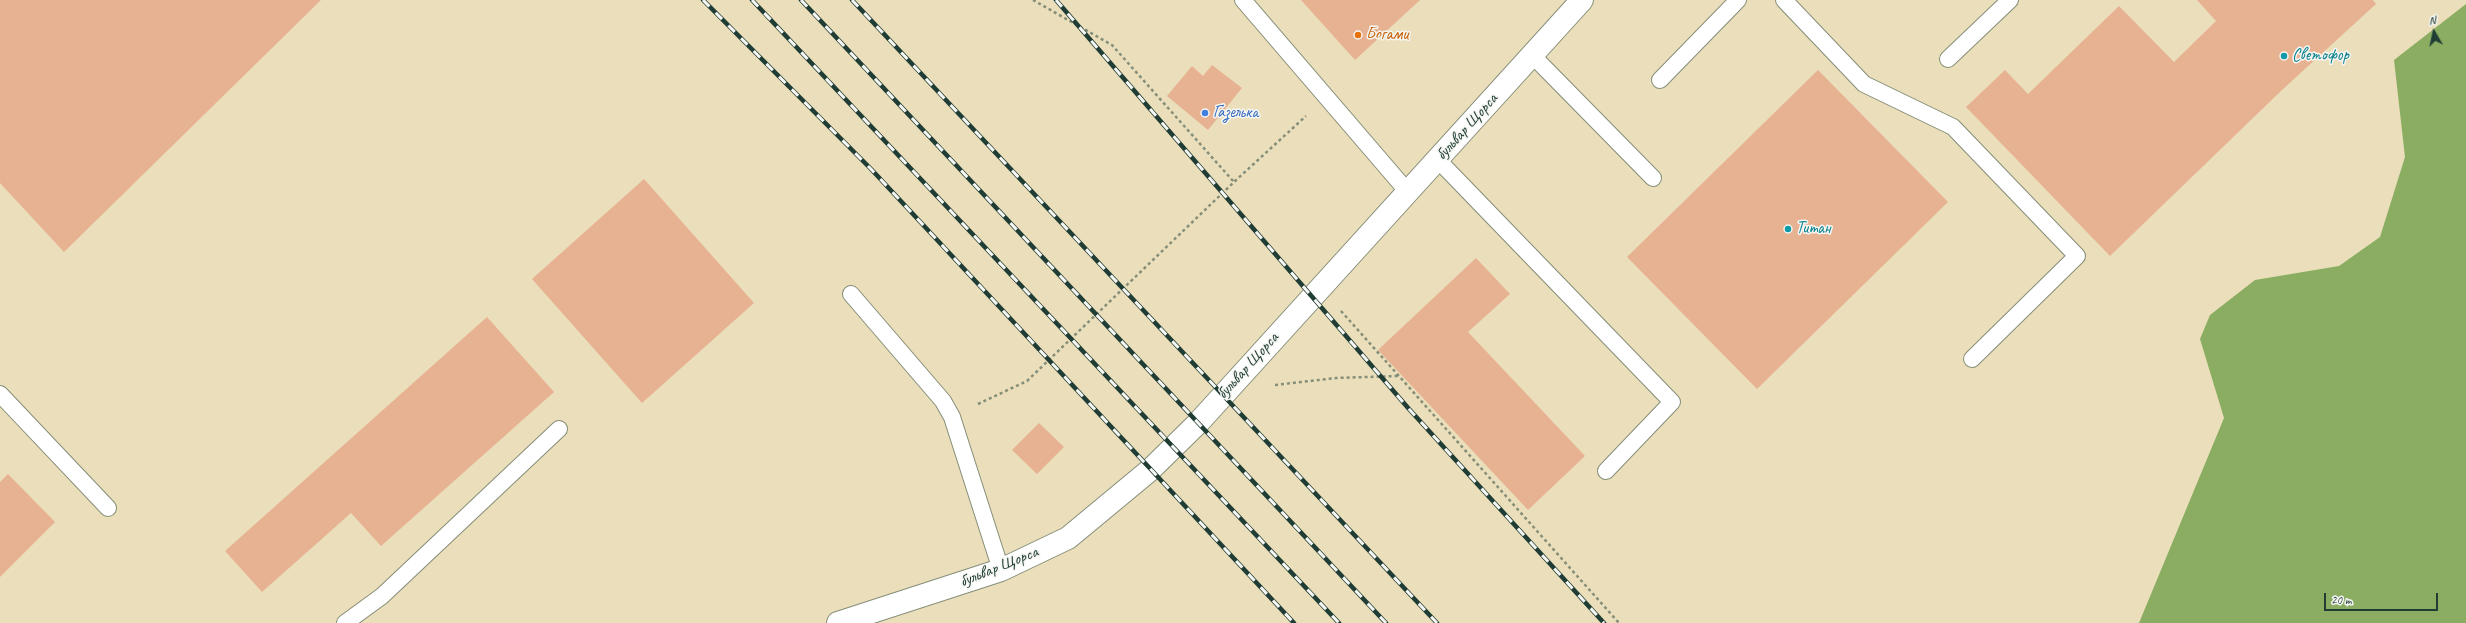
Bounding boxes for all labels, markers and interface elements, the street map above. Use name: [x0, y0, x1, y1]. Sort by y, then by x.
north arrow: [2414, 12, 2454, 52]
text: N: [2428, 13, 2437, 28]
place label: Богами: [1366, 25, 1408, 45]
marker: Богами: [1353, 30, 1363, 40]
place label: Светофор: [2292, 46, 2349, 66]
marker: Светофор: [2279, 51, 2289, 61]
street label: бульвар Щорса: [1432, 89, 1502, 165]
place label: Газелька: [1213, 103, 1258, 123]
marker: Газелька: [1200, 108, 1210, 118]
place label: Титан: [1796, 219, 1831, 239]
marker: Титан: [1783, 224, 1793, 234]
street label: бульвар Щорса: [1213, 328, 1283, 404]
street label: бульвар Щорса: [957, 542, 1041, 592]
scale bar: [2326, 585, 2440, 611]
text: 20 m: [2331, 592, 2351, 608]

